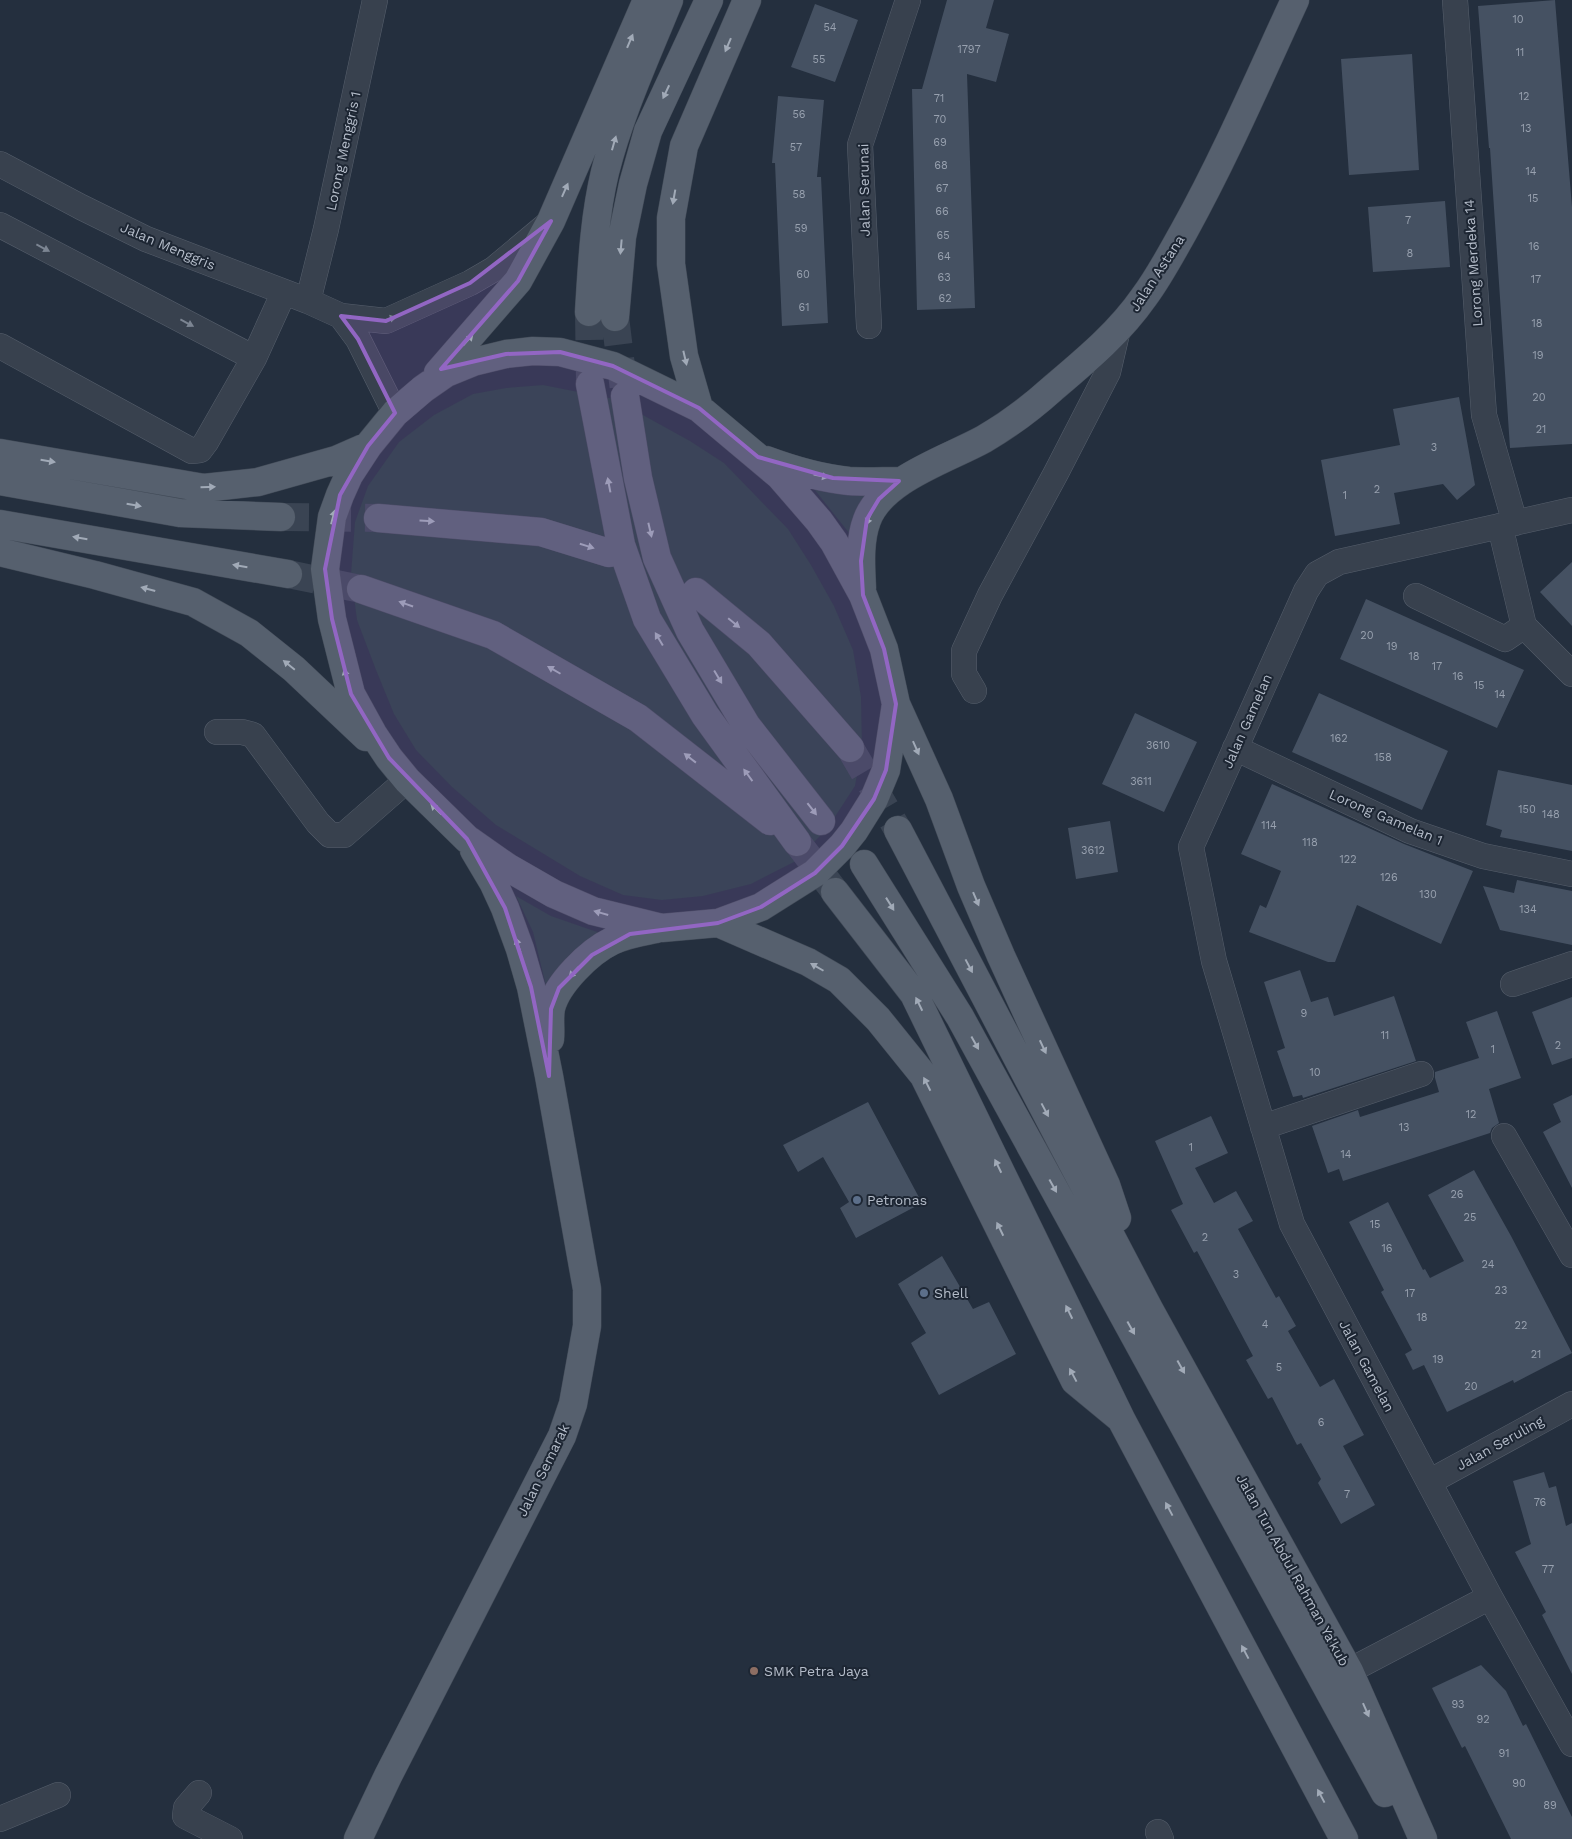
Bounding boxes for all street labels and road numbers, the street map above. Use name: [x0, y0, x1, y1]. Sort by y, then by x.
street label: Lorong Menggris 1: [323, 90, 363, 212]
street label: Jalan Serunai: [855, 143, 873, 237]
street label: Lorong Merdeka 14: [1461, 199, 1485, 327]
street label: Jalan Menggris: [118, 219, 218, 273]
street label: Jalan Astana: [1126, 232, 1188, 314]
street label: Jalan Gamelan: [1219, 671, 1275, 771]
street label: Lorong Gamelan 1: [1327, 786, 1445, 848]
street label: Jalan Gamelan: [1336, 1317, 1398, 1415]
street label: Jalan Seruling: [1454, 1412, 1547, 1473]
street label: Jalan Semarak: [514, 1421, 572, 1519]
street label: Jalan Tun Abdul Rahman Ya'kub: [1233, 1471, 1353, 1669]

